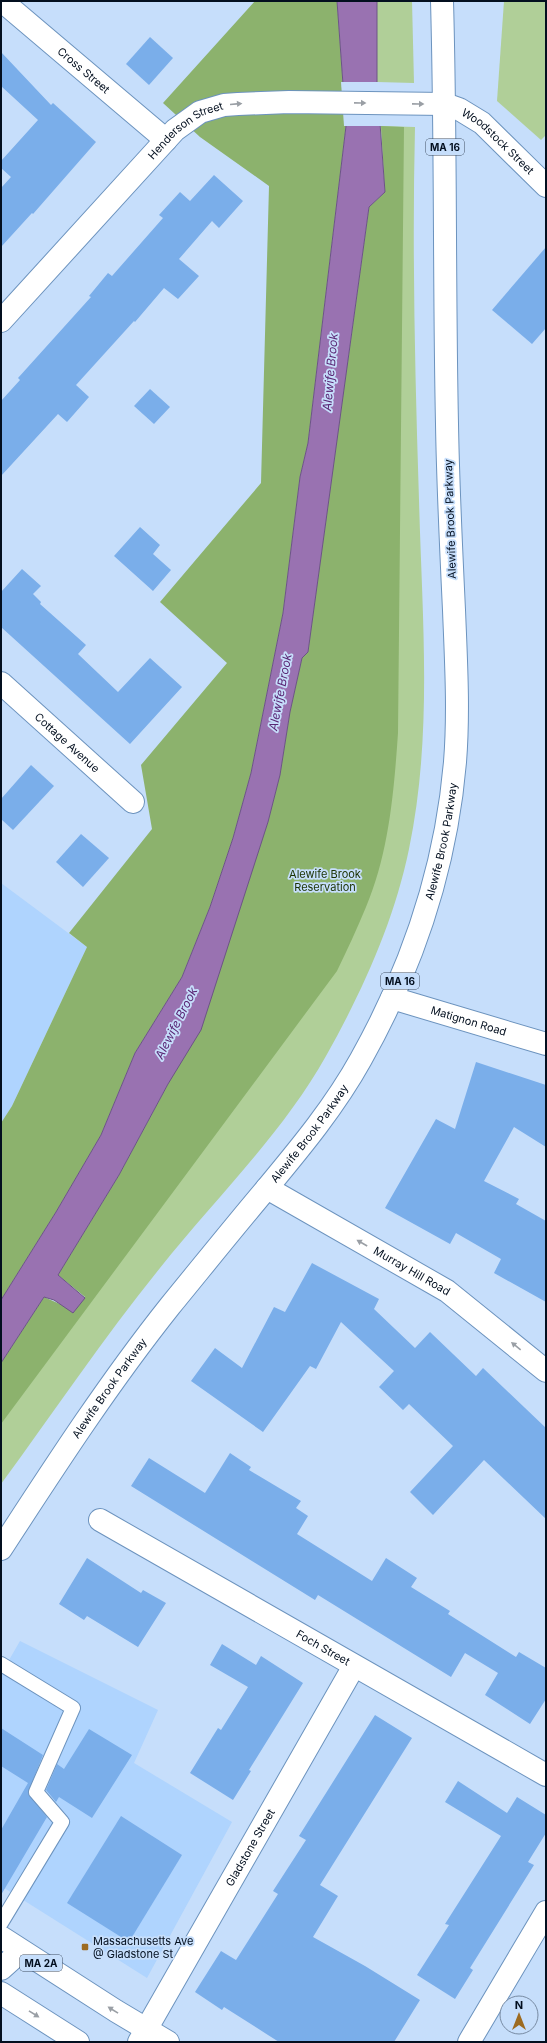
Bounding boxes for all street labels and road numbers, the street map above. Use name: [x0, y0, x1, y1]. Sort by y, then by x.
street label: Cross Street: [55, 44, 113, 97]
street label: Henderson Street: [145, 99, 225, 162]
street label: Woodstock Street: [459, 105, 537, 178]
road number: MA 16: [426, 139, 464, 155]
street label: Alewife Brook Parkway: [441, 459, 459, 579]
street label: Cottage Avenue: [32, 710, 103, 776]
street label: Alewife Brook Parkway: [422, 782, 460, 902]
road number: MA 16: [381, 973, 419, 989]
street label: Matignon Road: [429, 1003, 508, 1039]
street label: Alewife Brook Parkway: [268, 1082, 351, 1185]
street label: Murray Hill Road: [371, 1243, 453, 1298]
street label: Alewife Brook Parkway: [69, 1335, 150, 1441]
street label: Foch Street: [294, 1627, 353, 1669]
street label: Gladstone Street: [223, 1806, 278, 1889]
road number: MA 2A: [20, 1955, 62, 1971]

